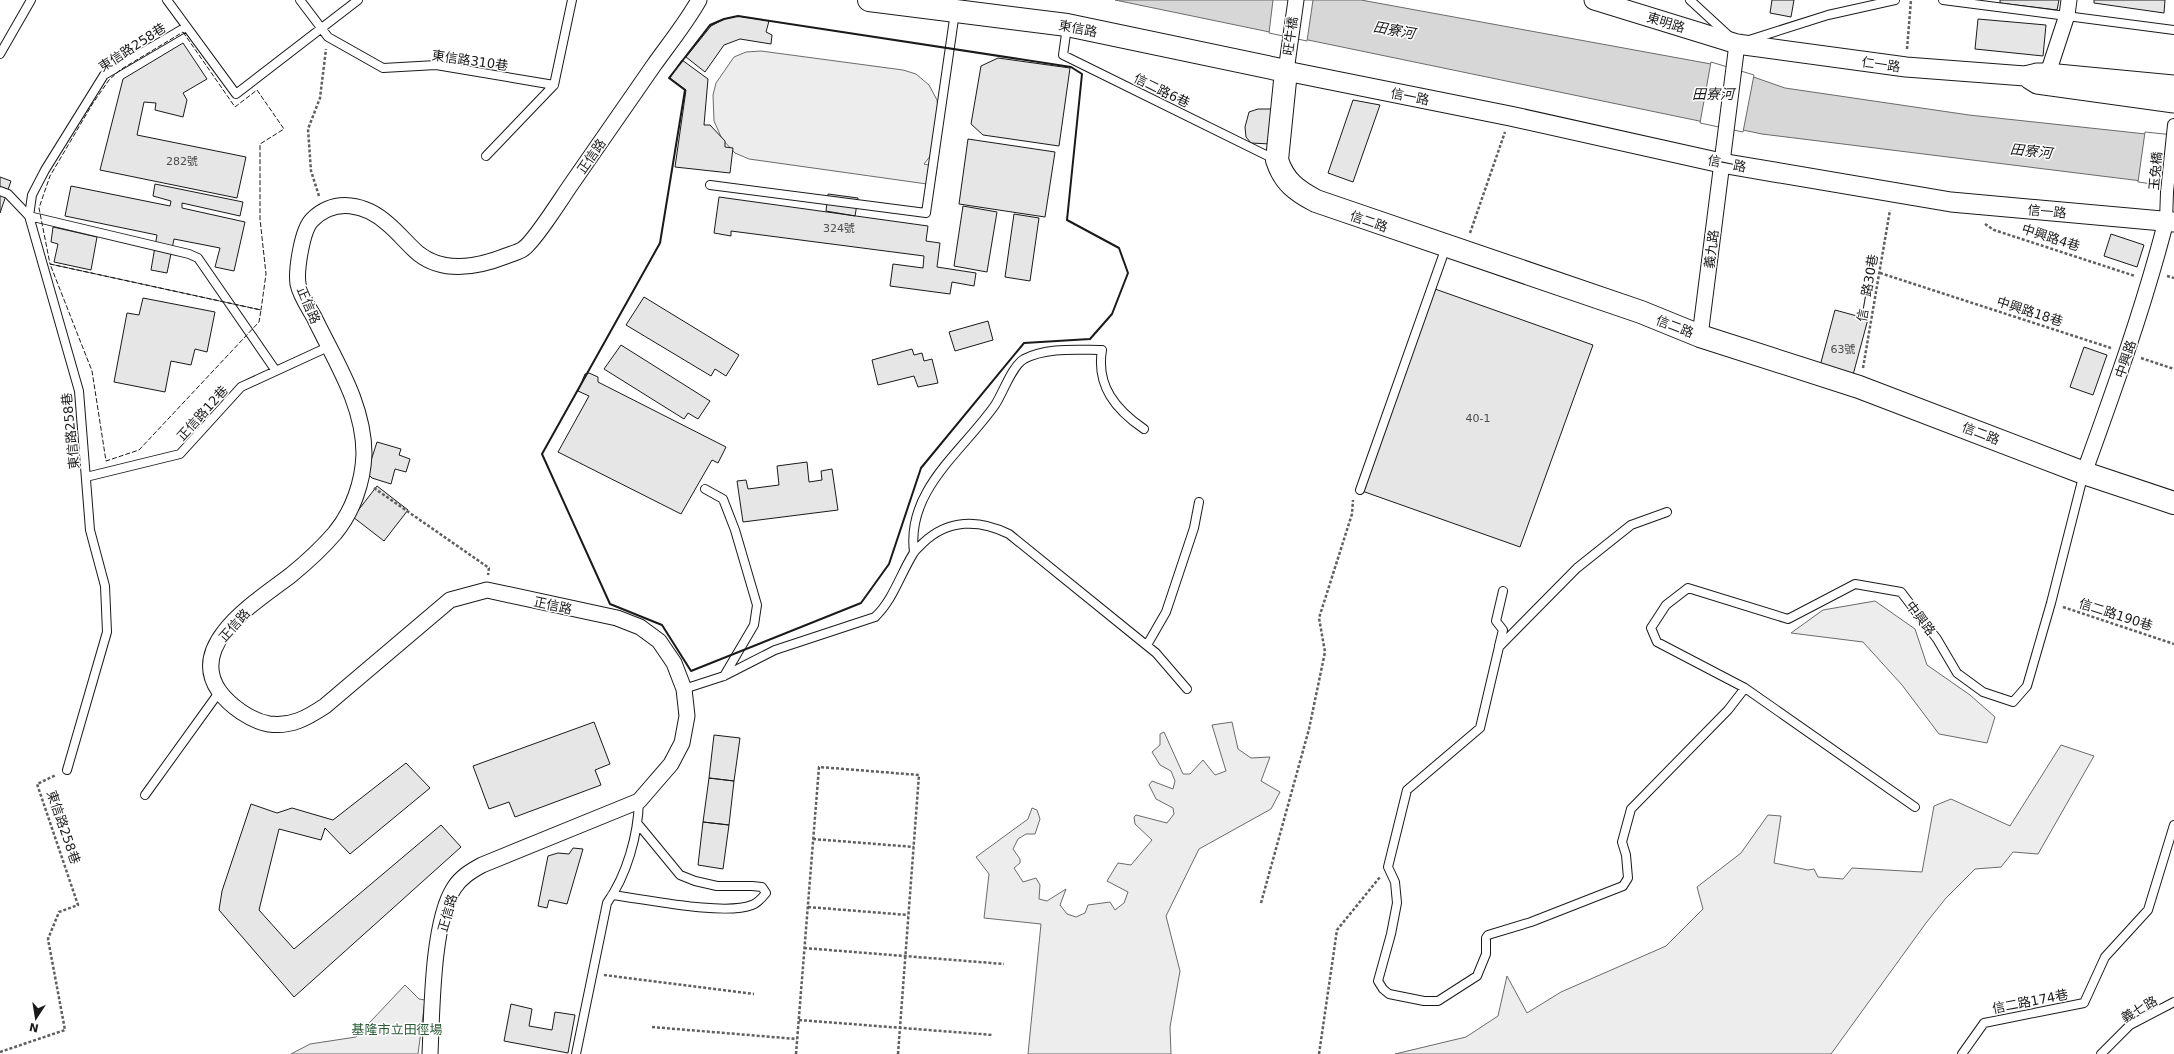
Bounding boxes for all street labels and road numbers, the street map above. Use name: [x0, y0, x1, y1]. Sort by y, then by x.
street label: 東明路: [1645, 10, 1687, 35]
street label: 旺牛橋: [1280, 16, 1301, 56]
street label: 東信路: [1057, 17, 1098, 40]
street label: 東信路258巷: [96, 20, 169, 75]
street label: 東信路310巷: [431, 48, 509, 73]
street label: 仁一路: [1861, 54, 1901, 75]
street label: 信二路6巷: [1131, 70, 1192, 110]
street label: 信一路: [1389, 85, 1430, 108]
street label: 正信路: [574, 136, 609, 177]
street label: 玉兔橋: [2146, 151, 2165, 191]
street label: 信一路: [1706, 152, 1747, 175]
street label: 信一路: [2027, 202, 2067, 221]
street label: 信二路: [1348, 208, 1390, 235]
street label: 中興路4巷: [2020, 221, 2082, 254]
street label: 義九路: [1702, 229, 1721, 269]
street label: 信一路30巷: [1854, 253, 1881, 323]
street label: 正信路: [294, 284, 323, 326]
street label: 中興路18巷: [1995, 294, 2065, 329]
street label: 信二路: [1654, 312, 1696, 340]
street label: 中興路: [2112, 338, 2139, 380]
street label: 正信路12巷: [174, 383, 231, 444]
street label: 東信路258巷: [59, 392, 82, 470]
street label: 信二路: [1960, 419, 2002, 447]
street label: 正信路: [532, 594, 574, 617]
street label: 信二路190巷: [2077, 595, 2155, 633]
street label: 中興路: [1903, 598, 1938, 638]
street label: 正信路: [216, 606, 253, 645]
street label: 東信路258巷: [44, 788, 83, 866]
street label: 正信路: [435, 892, 460, 934]
street label: 信二路174巷: [1991, 987, 2069, 1016]
street label: 義七路: [2119, 993, 2160, 1026]

